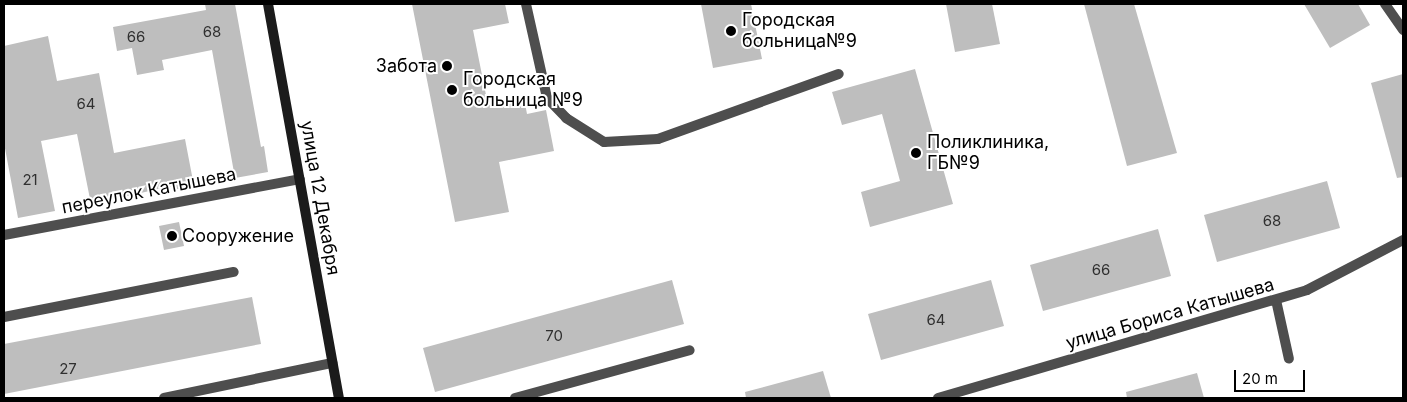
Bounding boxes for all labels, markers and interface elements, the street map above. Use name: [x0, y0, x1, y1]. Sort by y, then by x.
place label: Городская больница№9: [742, 10, 857, 52]
house number: 68: [203, 23, 221, 41]
marker: Городская больница№9: [724, 24, 738, 38]
house number: 66: [127, 28, 145, 46]
place label: Забота: [376, 55, 437, 77]
marker: Забота: [441, 60, 453, 72]
place label: Городская больница №9: [463, 69, 583, 112]
marker: Городская больница №9: [445, 83, 459, 97]
house number: 64: [77, 95, 95, 113]
street label: улица 12 Декабря: [296, 119, 344, 277]
place label: Поликлиника, ГБ№9: [927, 132, 1049, 174]
marker: Поликлиника, ГБ№9: [909, 146, 923, 160]
street label: переулок Катышева: [60, 163, 238, 219]
house number: 21: [22, 171, 38, 189]
house number: 68: [1263, 212, 1281, 230]
place label: Сооружение: [182, 225, 294, 247]
marker: Сооружение: [166, 230, 178, 242]
house number: 66: [1092, 261, 1110, 279]
street label: улица Бориса Катышева: [1063, 274, 1277, 354]
house number: 64: [927, 311, 945, 329]
house number: 70: [545, 327, 563, 345]
house number: 27: [59, 360, 77, 378]
scale bar: [1237, 360, 1308, 392]
text: 20 m: [1242, 369, 1278, 388]

